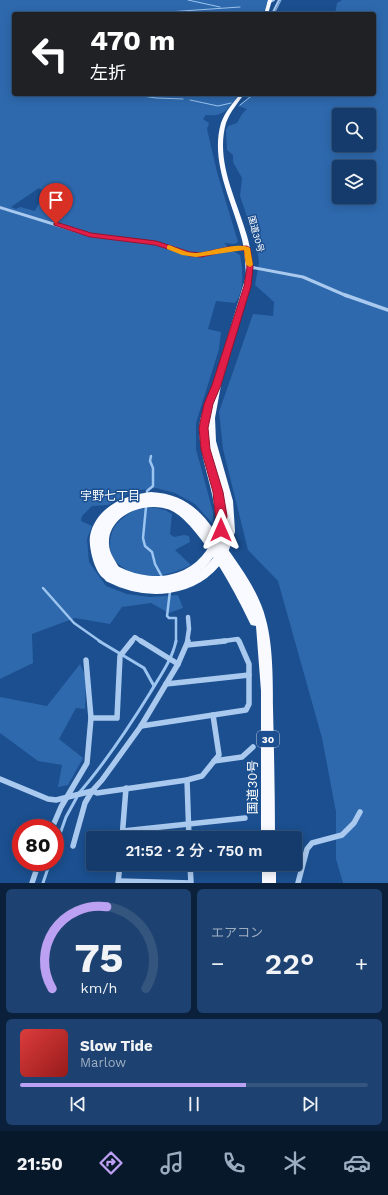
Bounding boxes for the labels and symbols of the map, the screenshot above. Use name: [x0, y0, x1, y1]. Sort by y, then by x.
pin: [39, 183, 73, 224]
street label: 国道30号: [246, 214, 266, 254]
district label: 宇野七丁目: [80, 489, 140, 503]
position arrow: [200, 509, 242, 551]
road number: 30: [257, 731, 279, 747]
street label: 国道30号: [245, 760, 260, 814]
speed limit sign: 80: [12, 819, 64, 871]

